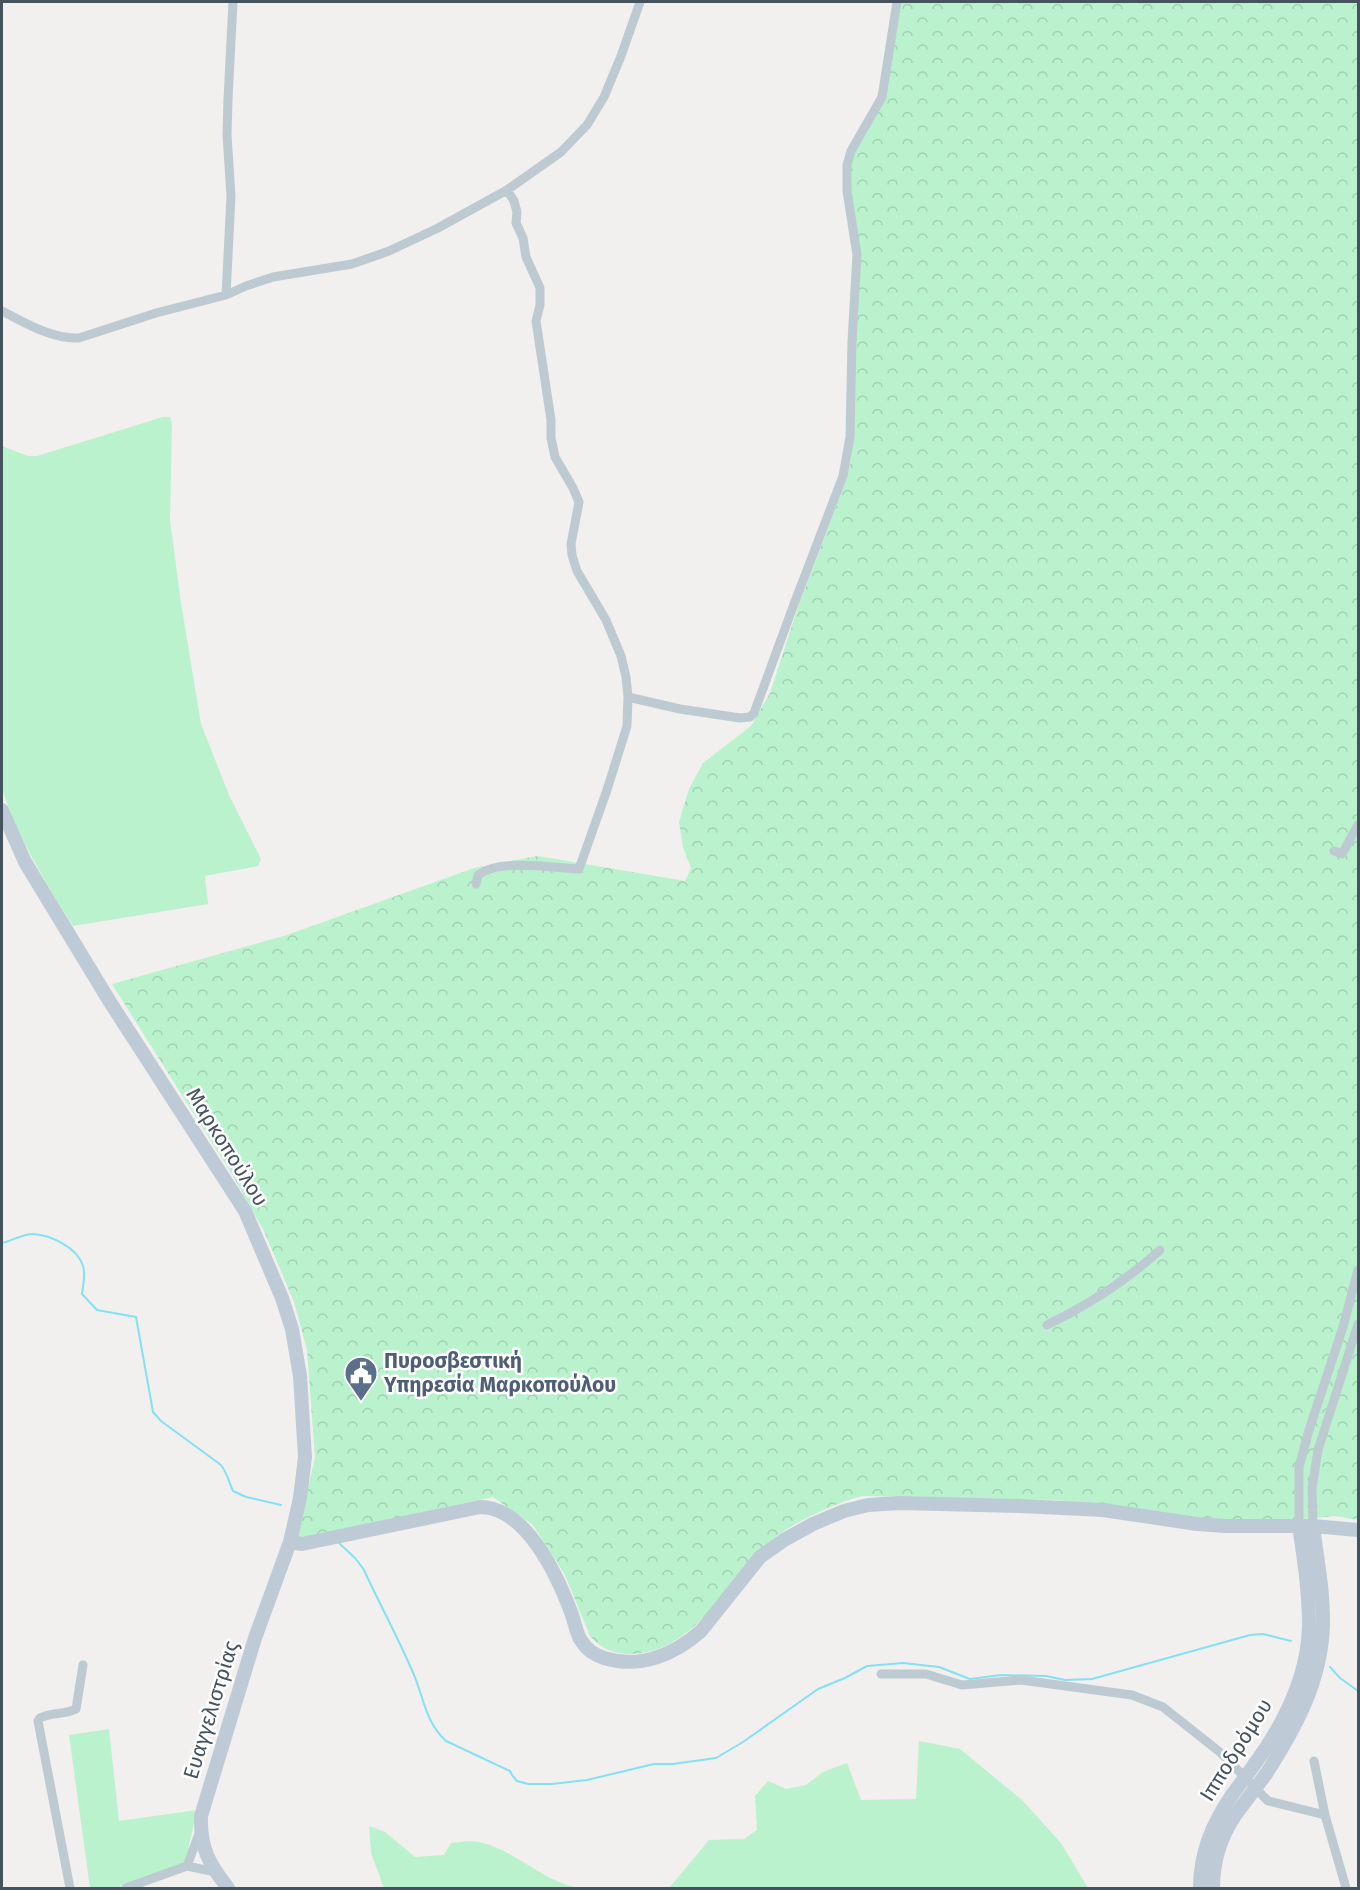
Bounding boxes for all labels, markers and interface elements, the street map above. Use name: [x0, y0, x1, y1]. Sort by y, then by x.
street label: Μαρκοπούλου: [180, 1083, 274, 1211]
place label: Πυροσβεστική Υπηρεσία Μαρκοπούλου: [383, 1348, 616, 1398]
public building icon: Πυροσβεστική Υπηρεσία Μαρκοπούλου: [343, 1355, 379, 1402]
street label: Ευαγγελιστρίας: [178, 1638, 244, 1782]
street label: Ιπποδρόμου: [1194, 1694, 1278, 1806]

